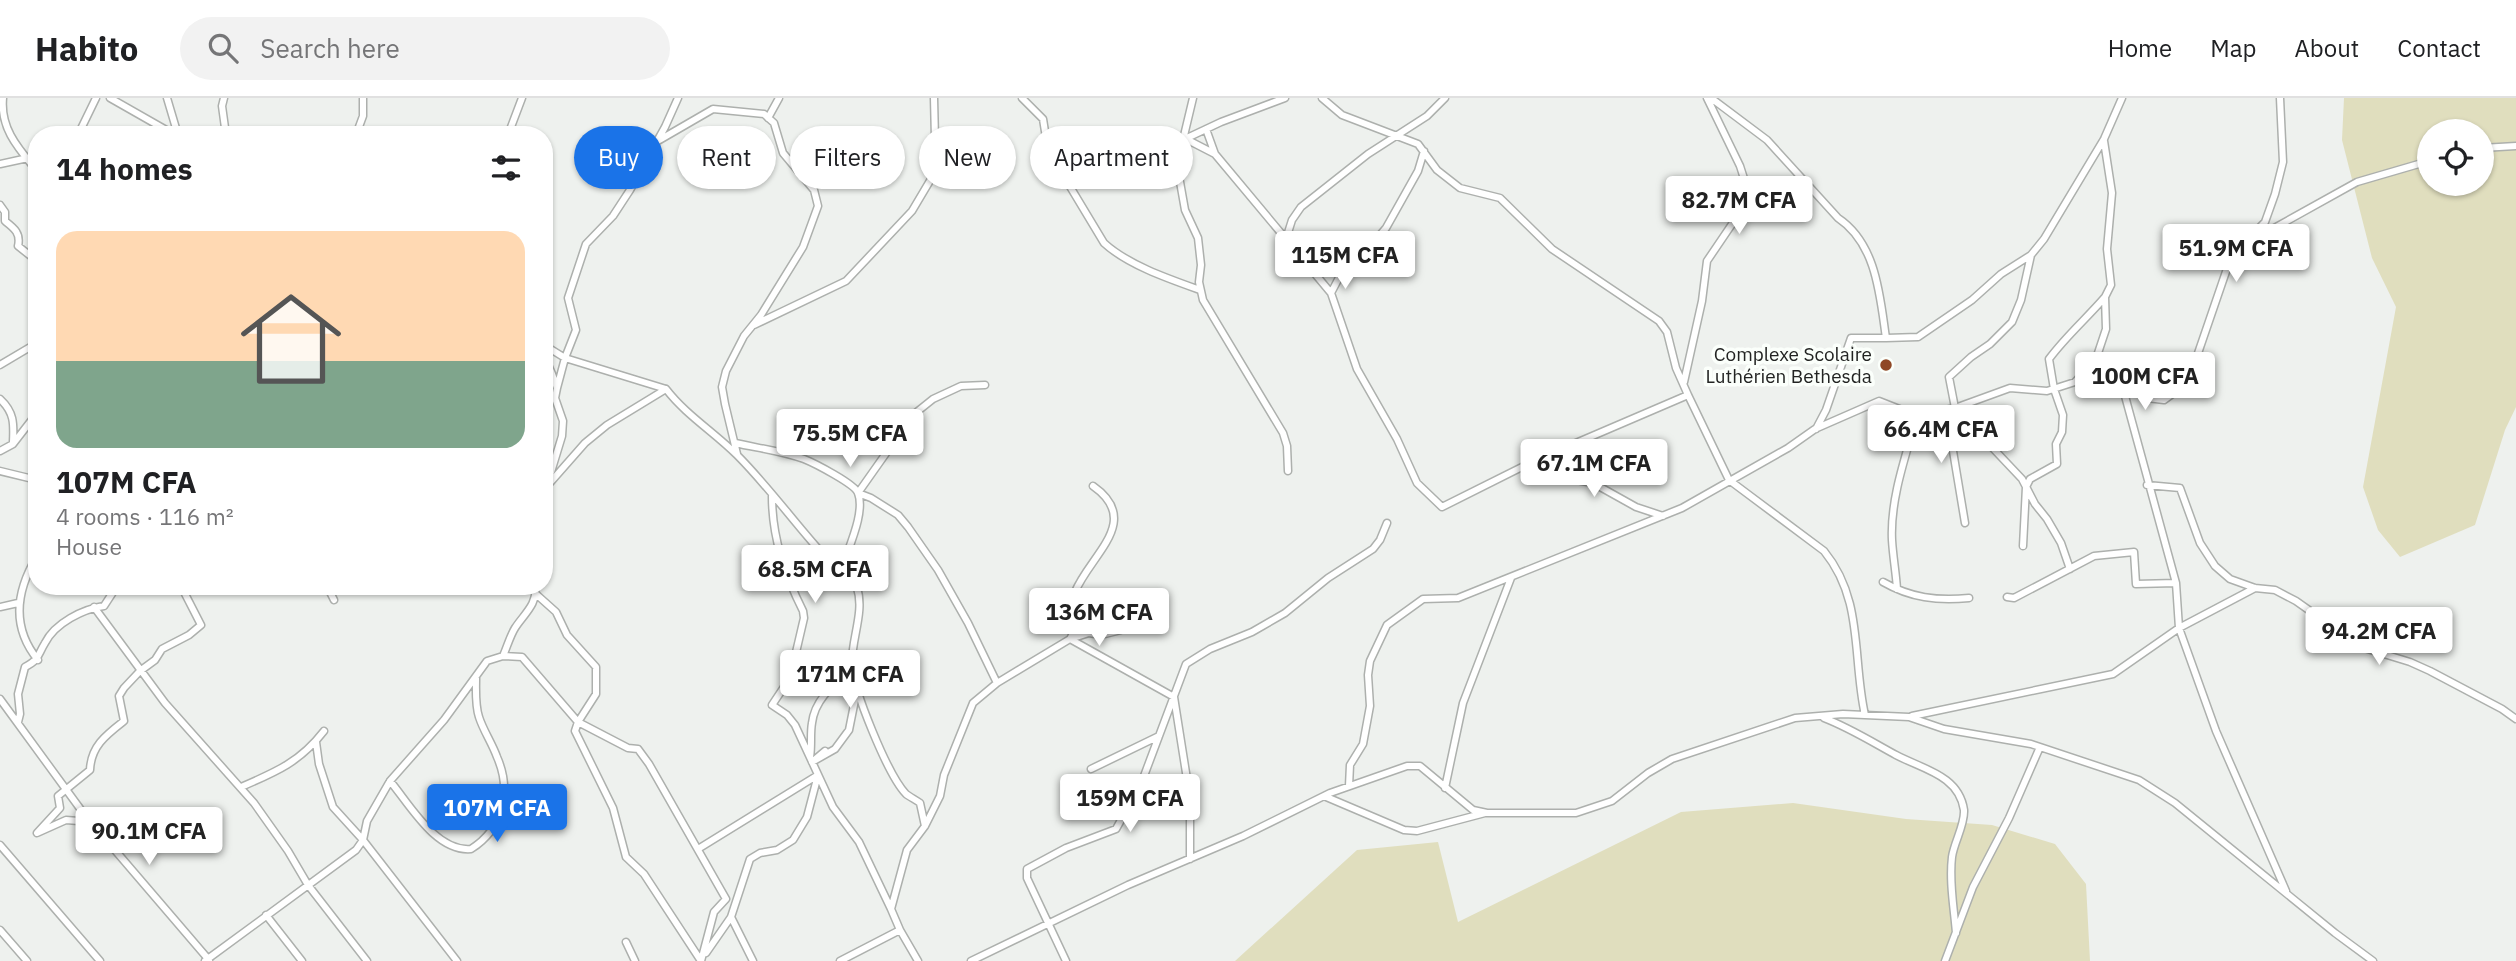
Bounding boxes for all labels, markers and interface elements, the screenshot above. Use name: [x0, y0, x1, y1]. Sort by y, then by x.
search box: [180, 17, 670, 80]
text: Habito: [35, 27, 138, 70]
icon: search: [204, 29, 242, 67]
text: Search here: [260, 31, 400, 65]
text: Home: [2108, 32, 2172, 64]
text: Map: [2210, 32, 2256, 64]
text: About: [2294, 32, 2359, 64]
text: Contact: [2397, 32, 2481, 64]
map controls: [2417, 119, 2494, 196]
button: locate: [2417, 119, 2494, 196]
chip: Buy: [574, 126, 663, 189]
chip: Rent: [677, 126, 776, 189]
chip: Filters: [790, 126, 905, 189]
chip: New: [919, 126, 1016, 189]
chip: Apartment: [1030, 126, 1193, 189]
text: 14 homes: [56, 149, 193, 188]
icon: filters: [487, 149, 525, 187]
pin: 82.7M CFA: [1659, 176, 1819, 236]
text: 82.7M CFA: [1682, 184, 1796, 214]
pin: 51.9M CFA: [2156, 225, 2316, 284]
pin: 115M CFA: [1273, 232, 1417, 291]
text: 51.9M CFA: [2179, 232, 2293, 262]
text: 115M CFA: [1291, 239, 1399, 269]
icon: home: [228, 276, 354, 402]
place label: Complexe Scolaire Luthérien Bethesda: [1705, 342, 1872, 388]
pin: 100M CFA: [2073, 352, 2217, 412]
marker: Complexe Scolaire Luthérien Bethesda: [1878, 357, 1894, 373]
text: 100M CFA: [2091, 360, 2199, 390]
pin: 66.4M CFA: [1861, 406, 2021, 465]
pin: 75.5M CFA: [770, 410, 930, 469]
text: 66.4M CFA: [1884, 413, 1998, 443]
text: 75.5M CFA: [793, 417, 907, 447]
pin: 67.1M CFA: [1514, 440, 1674, 499]
text: 67.1M CFA: [1537, 447, 1651, 477]
text: 107M CFA: [56, 462, 197, 501]
text: 4 rooms · 116 m²: [56, 501, 234, 531]
text: House: [56, 531, 122, 561]
pin: 68.5M CFA: [735, 546, 895, 605]
text: 68.5M CFA: [758, 553, 872, 583]
pin: 136M CFA: [1027, 588, 1171, 648]
text: 136M CFA: [1045, 596, 1153, 626]
pin: 94.2M CFA: [2299, 608, 2459, 667]
text: 94.2M CFA: [2322, 615, 2436, 645]
pin: 171M CFA: [778, 650, 922, 710]
text: 171M CFA: [796, 658, 904, 688]
pin: 159M CFA: [1058, 774, 1202, 834]
text: 159M CFA: [1076, 782, 1184, 812]
pin: 107M CFA: [425, 784, 569, 844]
text: 107M CFA: [443, 792, 551, 822]
pin: 90.1M CFA: [69, 808, 229, 867]
text: 90.1M CFA: [92, 815, 206, 845]

